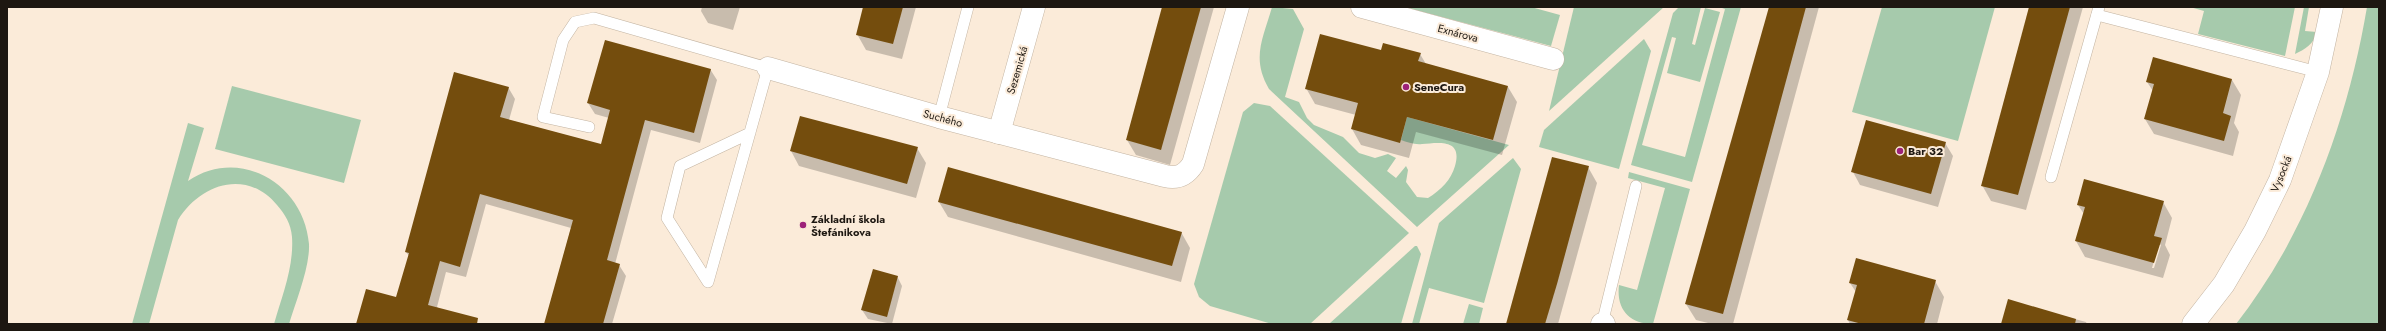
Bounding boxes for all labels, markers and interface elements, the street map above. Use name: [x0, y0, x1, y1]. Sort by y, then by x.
street label: Exnárova: [1436, 20, 1480, 46]
street label: Sezemická: [1003, 44, 1031, 96]
place label: SeneCura: [1414, 79, 1464, 95]
marker: SeneCura: [1401, 82, 1411, 92]
street label: Suchého: [921, 105, 965, 131]
place label: Bar 32: [1908, 143, 1943, 159]
marker: Bar 32: [1895, 146, 1905, 156]
street label: Vysocká: [2266, 153, 2296, 195]
place label: Základní škola Štefánikova: [811, 211, 885, 240]
marker: Základní škola Štefánikova: [798, 220, 808, 230]

